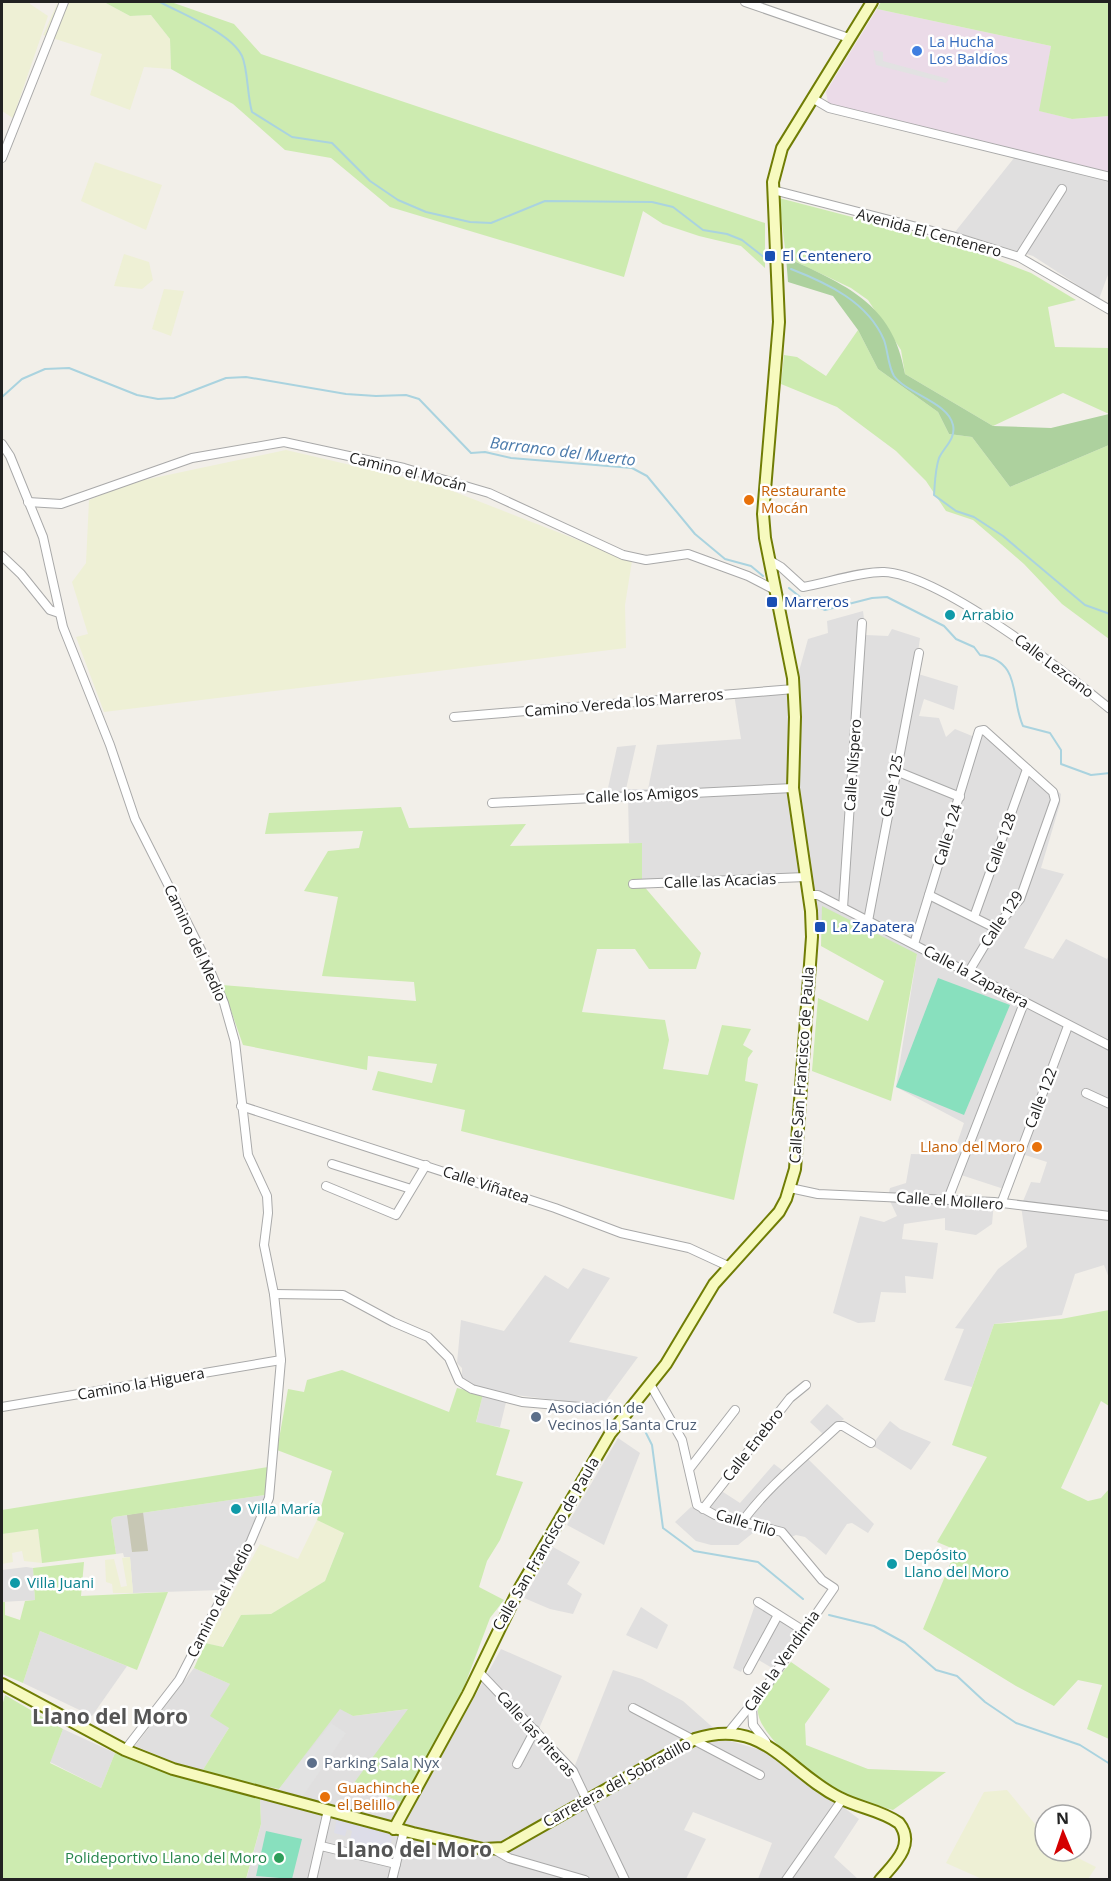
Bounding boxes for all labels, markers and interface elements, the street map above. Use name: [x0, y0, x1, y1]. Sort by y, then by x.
place label: La Hucha Los Baldíos: [929, 31, 1008, 68]
marker: La Hucha Los Baldíos: [910, 44, 924, 58]
street label: Avenida El Centenero: [854, 203, 1004, 261]
place label: El Centenero: [782, 245, 872, 265]
marker: El Centenero: [763, 249, 777, 263]
water label: Barranco del Muerto: [489, 431, 637, 471]
street label: Camino el Mocán: [347, 447, 469, 495]
place label: Restaurante Mocán: [761, 480, 846, 517]
marker: Restaurante Mocán: [742, 493, 756, 507]
place label: Marreros: [784, 591, 849, 611]
marker: Marreros: [765, 595, 779, 609]
place label: Arrabio: [962, 604, 1014, 624]
marker: Arrabio: [943, 608, 957, 622]
street label: Calle Lezcano: [1011, 629, 1098, 702]
street label: Camino Vereda los Marreros: [524, 683, 724, 721]
street label: Calle Níspero: [839, 718, 865, 812]
street label: Calle 125: [875, 753, 907, 819]
street label: Calle los Amigos: [585, 781, 699, 807]
street label: Calle 124: [928, 801, 966, 868]
street label: Calle 128: [980, 809, 1020, 876]
street label: Calle las Acacias: [663, 868, 776, 892]
street label: Camino del Medio: [160, 881, 232, 1004]
street label: Calle 129: [975, 887, 1027, 950]
place label: La Zapatera: [832, 916, 915, 936]
marker: La Zapatera: [813, 920, 827, 934]
street label: Calle la Zapatera: [920, 940, 1033, 1012]
street label: Calle San Francisco de Paula: [784, 966, 818, 1164]
street label: Calle 122: [1019, 1064, 1061, 1131]
place label: Llano del Moro: [920, 1136, 1025, 1156]
marker: Llano del Moro: [1030, 1140, 1044, 1154]
street label: Calle Viñatea: [440, 1161, 532, 1207]
street label: Calle el Mollero: [896, 1186, 1004, 1214]
street label: Camino la Higuera: [76, 1362, 206, 1404]
place label: Asociación de Vecinos la Santa Cruz: [548, 1397, 697, 1434]
street label: Calle Enebro: [717, 1404, 787, 1485]
marker: Asociación de Vecinos la Santa Cruz: [529, 1410, 543, 1424]
street label: Calle San Francisco de Paula: [487, 1453, 603, 1634]
place label: Villa María: [248, 1498, 321, 1518]
marker: Villa María: [229, 1502, 243, 1516]
street label: Calle Tilo: [713, 1503, 779, 1541]
street label: Camino del Medio: [181, 1539, 257, 1661]
place label: Depósito Llano del Moro: [904, 1544, 1009, 1581]
marker: Depósito Llano del Moro: [885, 1557, 899, 1571]
place label: Villa Juani: [27, 1572, 94, 1592]
marker: Villa Juani: [8, 1576, 22, 1590]
street label: Calle la Vendimia: [739, 1606, 824, 1715]
street label: Calle las Piteras: [493, 1686, 581, 1781]
district label: Llano del Moro: [32, 1702, 188, 1730]
street label: Carretera del Sobradillo: [539, 1733, 694, 1831]
place label: Parking Sala Nyx: [324, 1752, 440, 1772]
marker: Parking Sala Nyx: [305, 1756, 319, 1770]
place label: Guachinche el Belillo: [337, 1777, 420, 1814]
marker: Guachinche el Belillo: [318, 1790, 332, 1804]
north arrow: [1033, 1803, 1093, 1863]
text: N: [1056, 1807, 1069, 1829]
district label: Llano del Moro: [336, 1835, 492, 1863]
place label: Polideportivo Llano del Moro: [65, 1847, 267, 1867]
marker: Polideportivo Llano del Moro: [272, 1851, 286, 1865]

